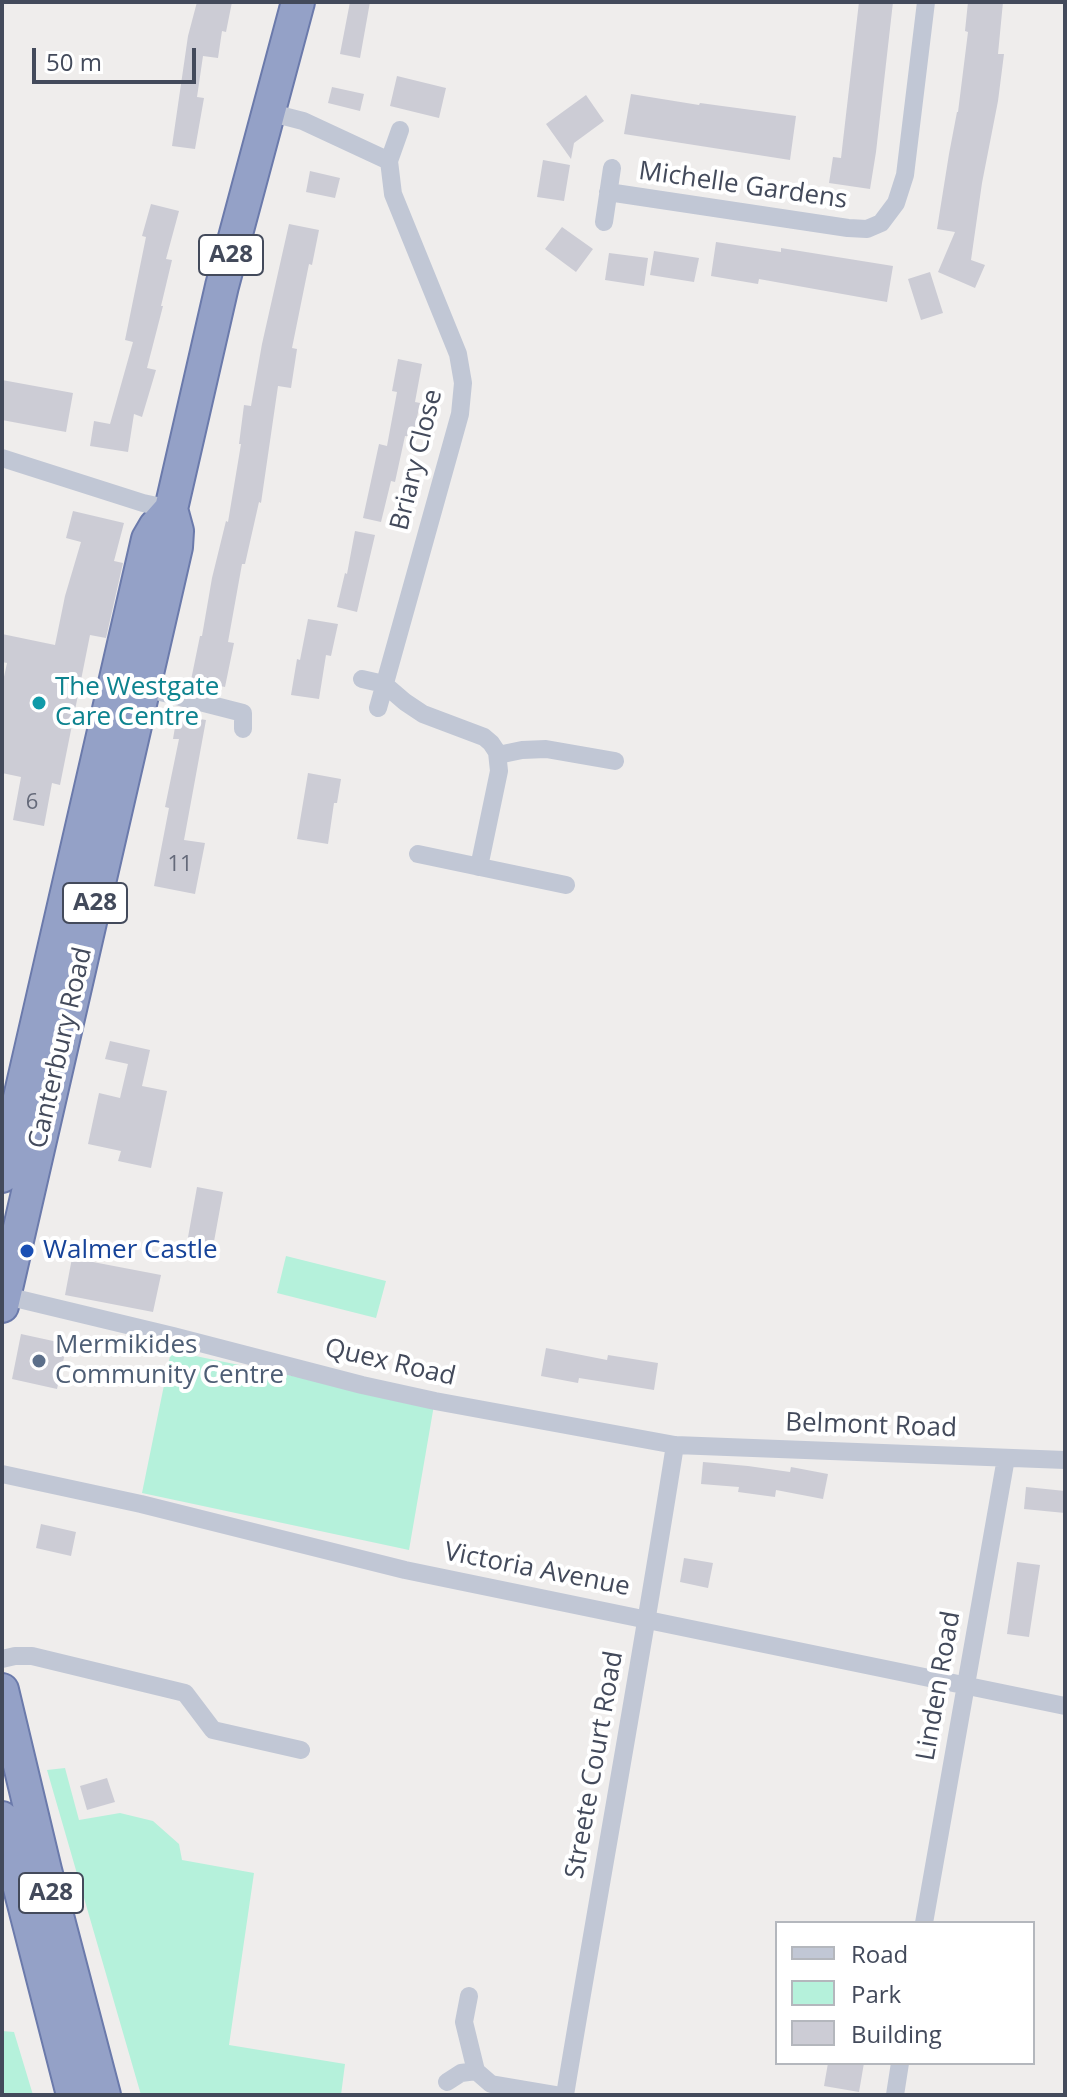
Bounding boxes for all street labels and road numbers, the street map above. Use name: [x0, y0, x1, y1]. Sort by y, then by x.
street label: Michelle Gardens: [637, 156, 849, 216]
road number: A28: [199, 235, 263, 275]
street label: Briary Close: [384, 386, 450, 534]
road number: A28: [63, 883, 127, 923]
street label: Canterbury Road: [23, 944, 99, 1152]
street label: Quex Road: [322, 1333, 458, 1393]
street label: Belmont Road: [785, 1407, 957, 1445]
street label: Victoria Avenue: [442, 1537, 632, 1603]
street label: Linden Road: [910, 1609, 968, 1763]
street label: Streete Court Road: [560, 1649, 630, 1881]
road number: A28: [19, 1873, 83, 1913]

